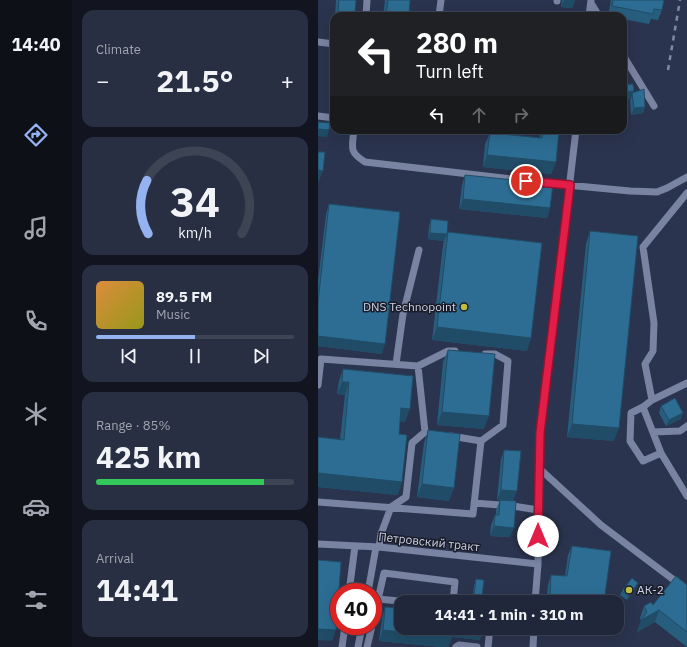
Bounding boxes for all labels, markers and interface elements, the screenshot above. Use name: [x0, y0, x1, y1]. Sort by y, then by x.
text: 280 m: [416, 24, 498, 61]
icon: left: [350, 28, 402, 80]
text: 14:40: [11, 33, 61, 56]
text: Climate: [96, 41, 141, 58]
text: Turn left: [416, 60, 484, 83]
text: 21.5°: [156, 61, 234, 100]
text: −: [96, 66, 109, 95]
text: +: [281, 66, 294, 95]
icon: left: [426, 104, 448, 126]
icon: ahead: [468, 104, 490, 126]
icon: right: [510, 104, 532, 126]
icon: directions: [22, 121, 50, 149]
pin: [509, 164, 543, 198]
icon: arrive: [515, 170, 537, 192]
text: 34: [170, 174, 220, 228]
icon: music: [22, 214, 50, 242]
text: km/h: [178, 223, 212, 242]
text: 89.5 FM: [156, 287, 212, 306]
place label: DNS Technopoint: [363, 299, 456, 314]
marker: DNS Technopoint: [459, 302, 469, 312]
text: Music: [156, 306, 190, 323]
icon: phone: [22, 307, 50, 335]
icon: previous: [118, 345, 140, 367]
icon: pause: [184, 345, 206, 367]
icon: next: [250, 345, 272, 367]
icon: climate: [22, 400, 50, 428]
text: Range · 85%: [96, 417, 170, 434]
text: 425 km: [96, 437, 201, 476]
icon: car: [22, 493, 50, 521]
position arrow: [517, 515, 559, 557]
street label: Петровский тракт: [378, 529, 481, 554]
text: Arrival: [96, 550, 134, 567]
text: 14:41: [96, 570, 178, 609]
place label: АК-2: [637, 582, 664, 597]
speed limit sign: 40: [330, 583, 382, 635]
marker: АК-2: [624, 585, 634, 595]
icon: filters: [22, 586, 50, 614]
text: 14:41 · 1 min · 310 m: [435, 605, 583, 624]

